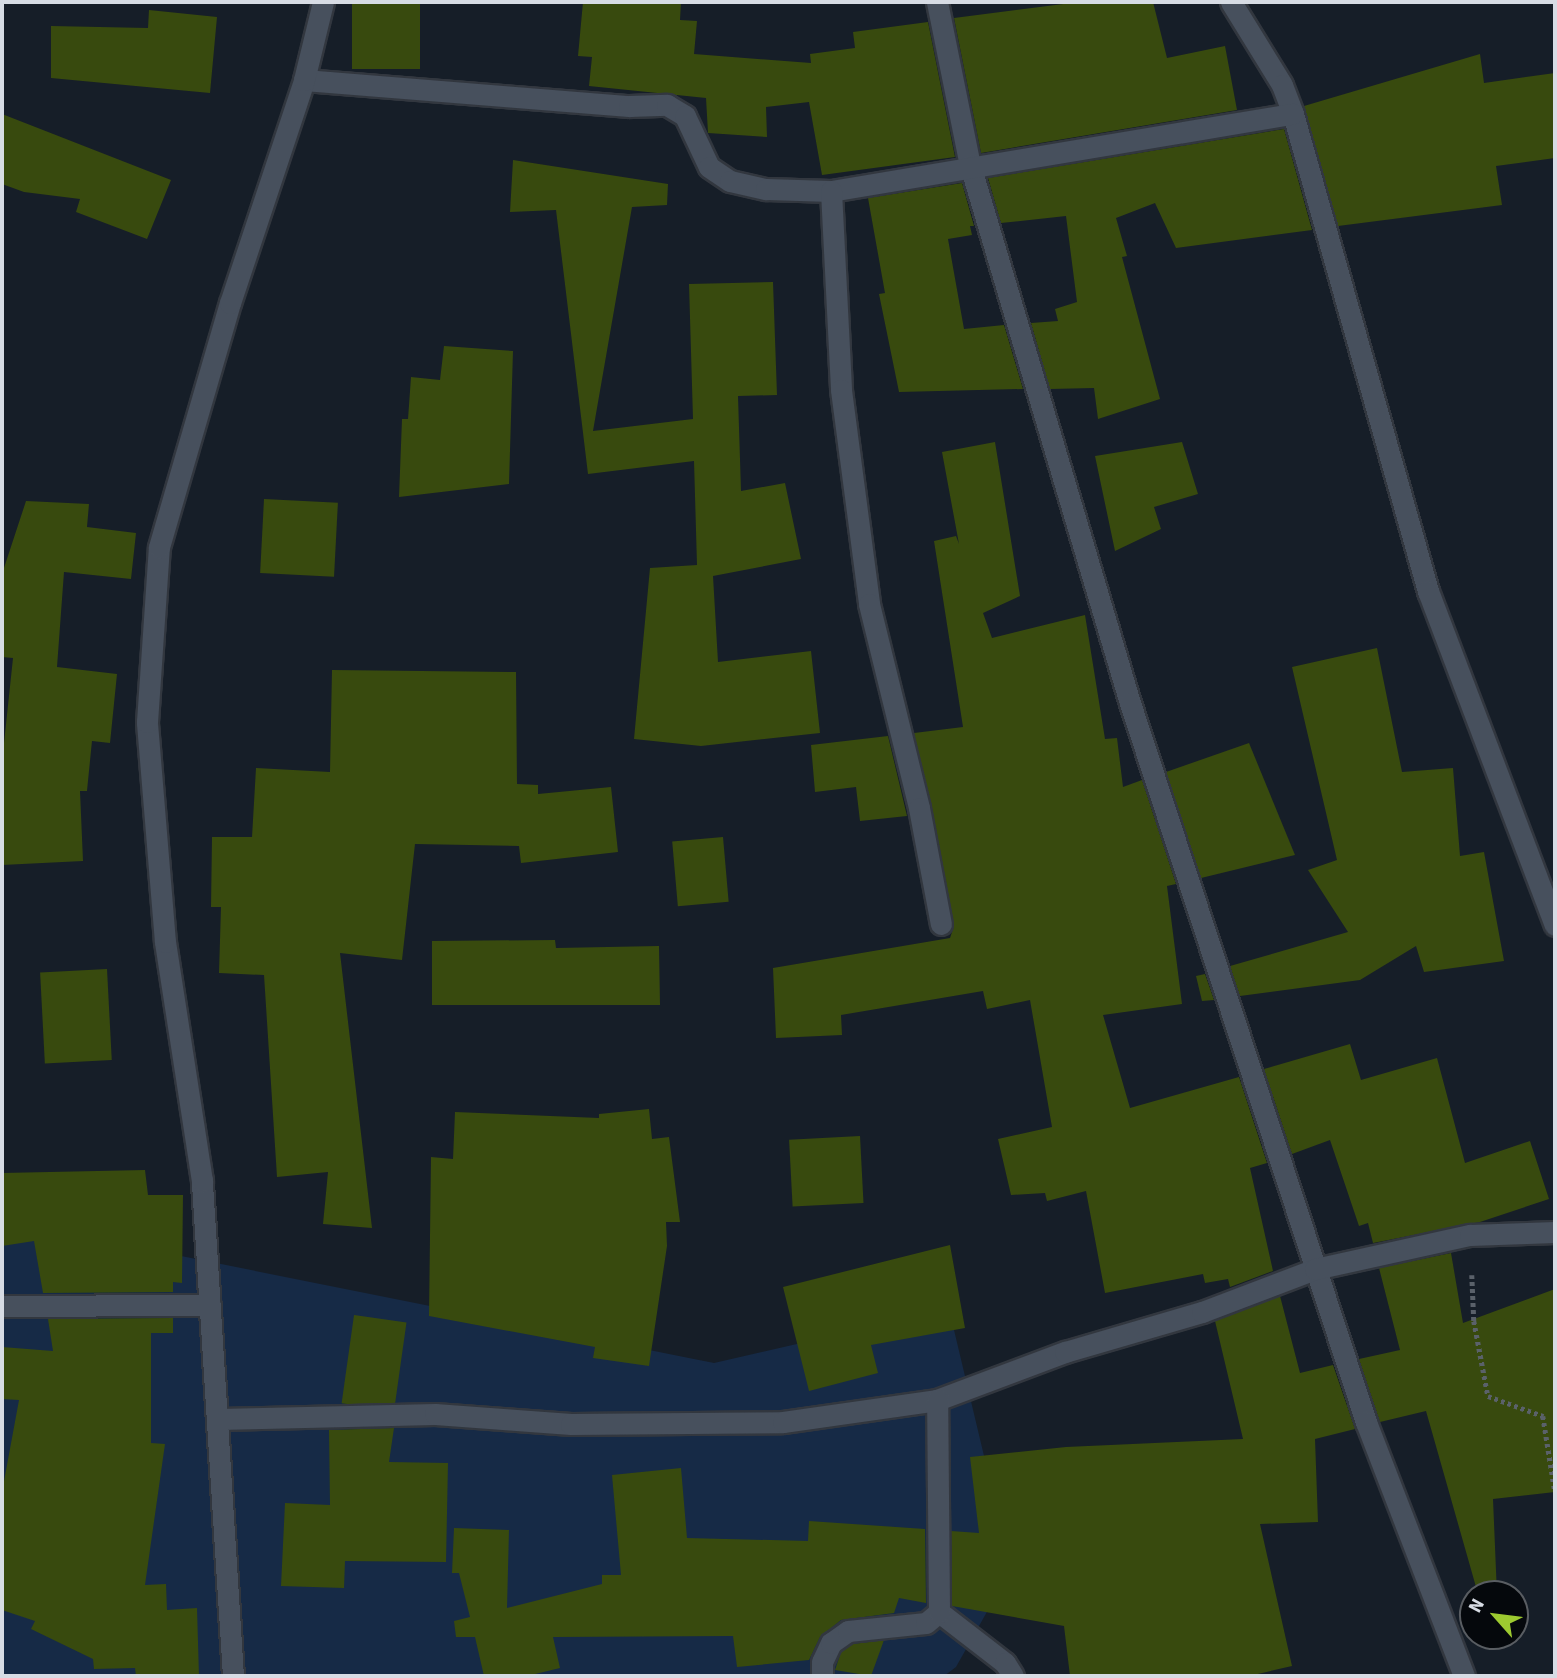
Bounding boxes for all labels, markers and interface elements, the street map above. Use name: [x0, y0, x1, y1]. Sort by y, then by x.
north arrow: [1459, 1580, 1529, 1650]
text: N: [1462, 1594, 1492, 1618]

